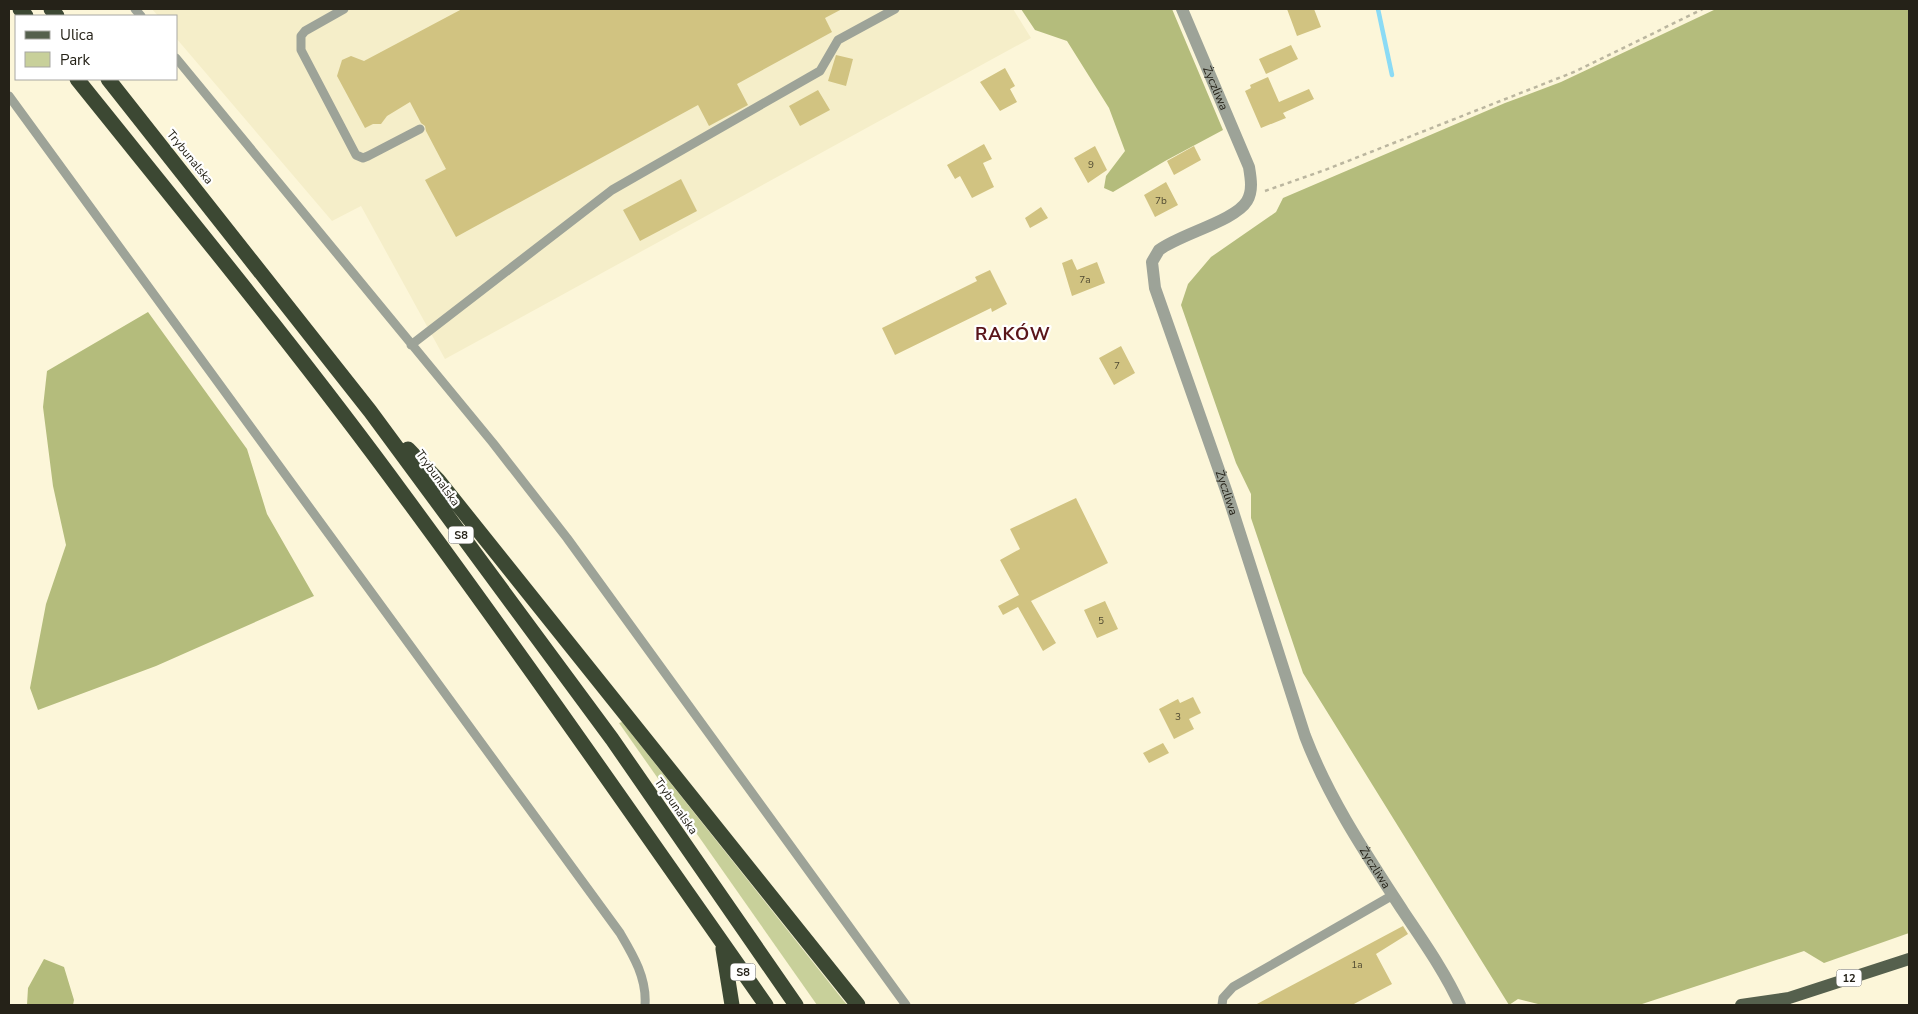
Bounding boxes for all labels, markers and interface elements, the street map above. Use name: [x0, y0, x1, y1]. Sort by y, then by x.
legend: [15, 15, 178, 80]
text: Ulica: [60, 25, 94, 45]
text: Park: [60, 50, 90, 70]
street label: Życzliwa: [1199, 64, 1232, 113]
street label: Trybunalska: [163, 126, 217, 188]
house number: 9: [1088, 158, 1094, 172]
house number: 7b: [1155, 194, 1167, 208]
house number: 7a: [1079, 273, 1091, 287]
district label: RAKÓW: [975, 322, 1051, 346]
house number: 7: [1114, 359, 1120, 373]
street label: Trybunalska: [412, 447, 464, 509]
street label: Życzliwa: [1212, 468, 1242, 517]
road number: S8: [448, 526, 474, 544]
house number: 5: [1098, 614, 1104, 628]
house number: 3: [1175, 710, 1181, 724]
street label: Trybunalska: [651, 775, 701, 837]
street label: Życzliwa: [1356, 844, 1394, 892]
house number: 1a: [1351, 958, 1363, 972]
road number: S8: [730, 964, 756, 980]
road number: 12: [1836, 970, 1862, 986]

